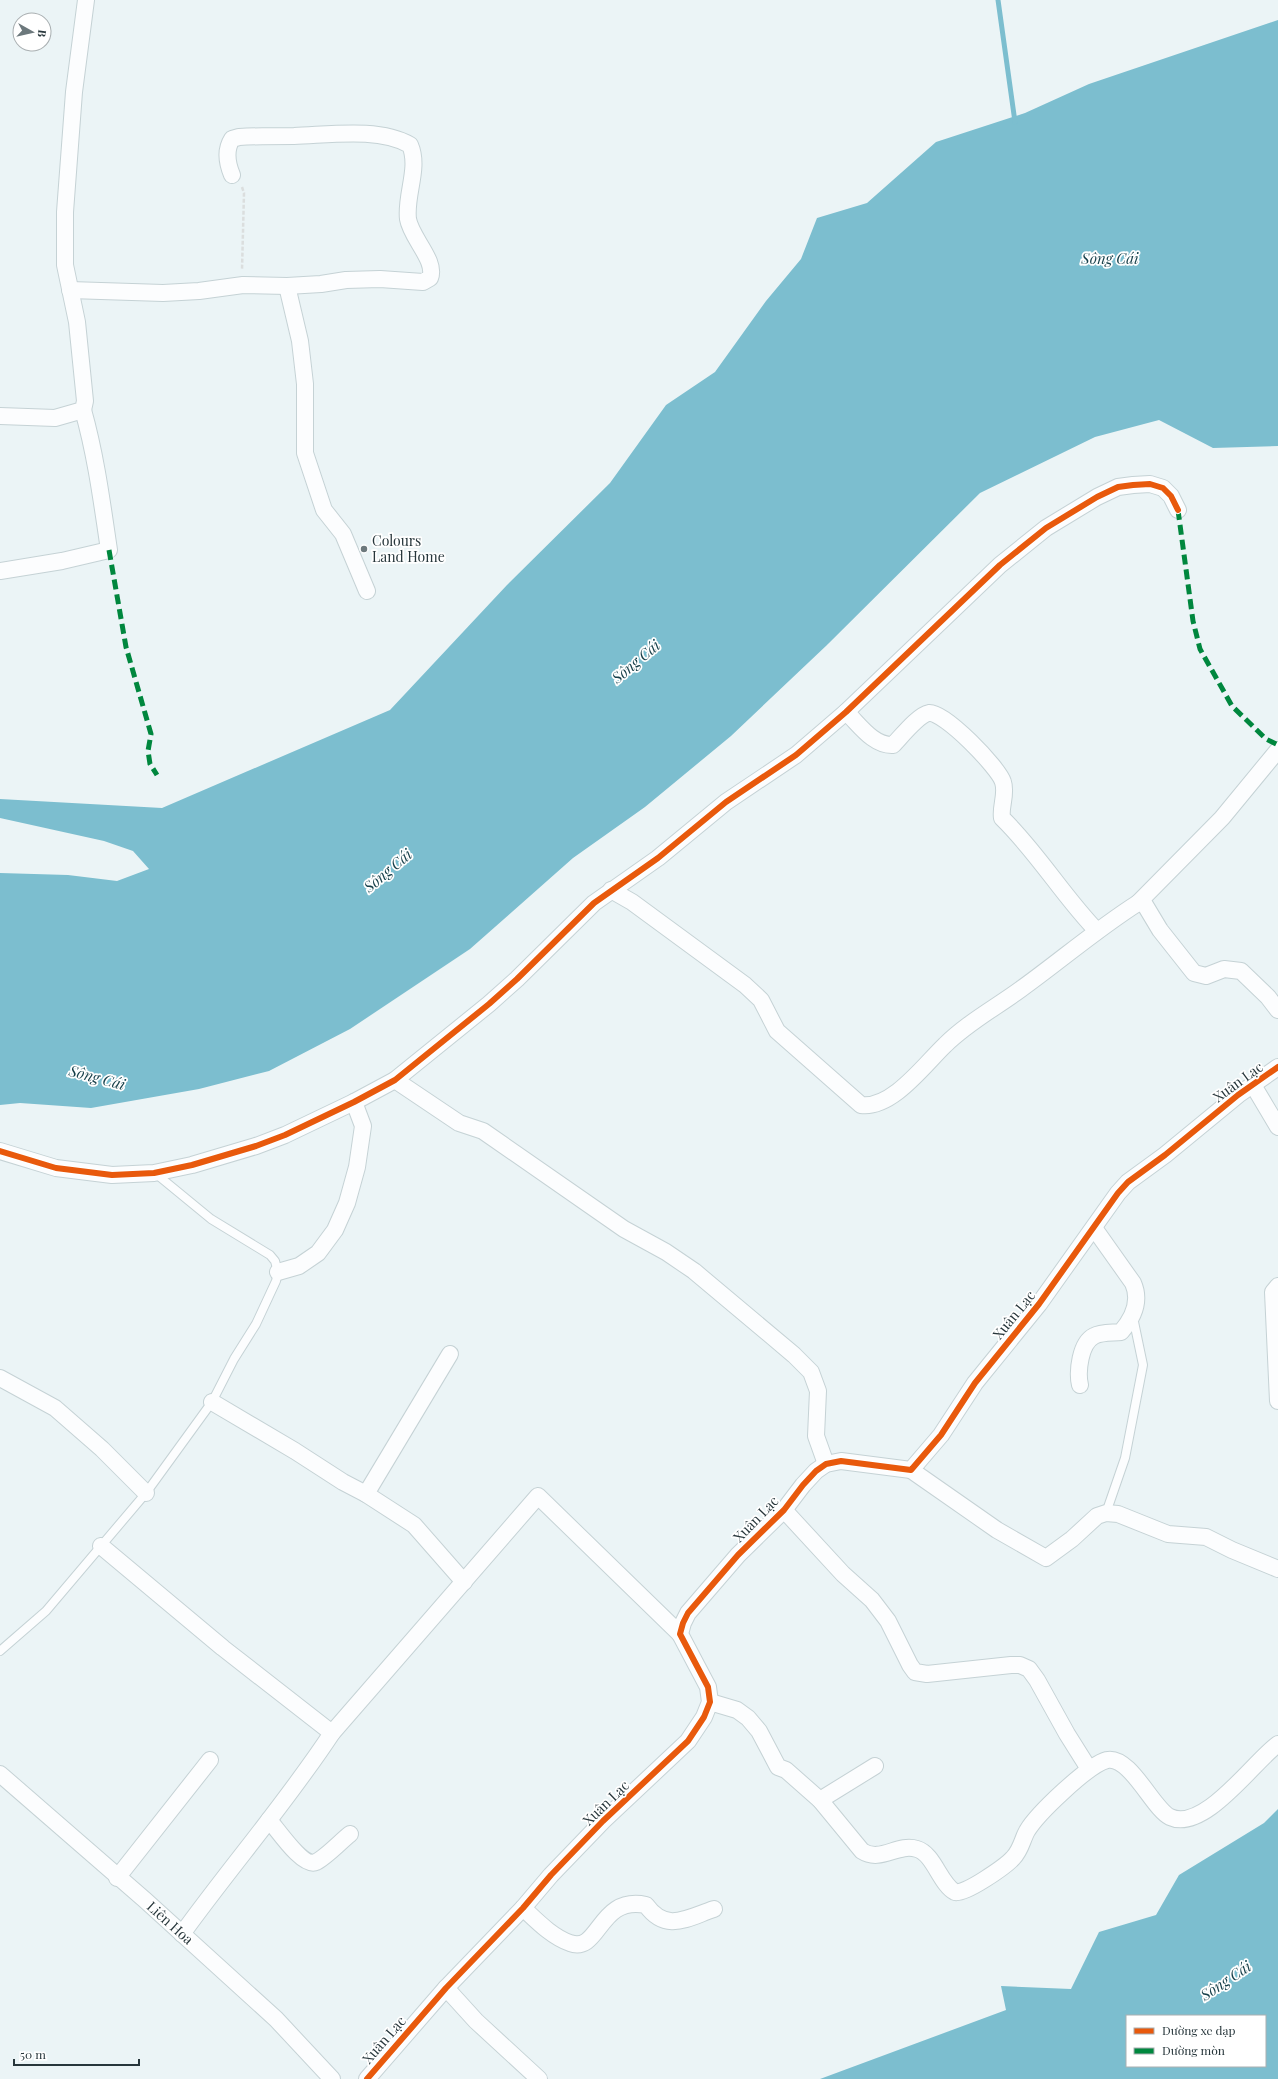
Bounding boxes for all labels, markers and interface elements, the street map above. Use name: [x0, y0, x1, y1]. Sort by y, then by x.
north arrow: [12, 12, 52, 52]
text: B: [34, 29, 50, 39]
water label: Sông Cái: [1080, 248, 1139, 268]
place label: Colours Land Home: [372, 531, 445, 566]
marker: Colours Land Home: [359, 544, 369, 554]
water label: Sông Cái: [606, 635, 664, 688]
water label: Sông Cái: [358, 844, 416, 897]
street label: Xuân Lạc: [1209, 1057, 1267, 1106]
water label: Sông Cái: [66, 1060, 128, 1094]
street label: Xuân Lạc: [988, 1286, 1039, 1343]
street label: Xuân Lạc: [729, 1491, 783, 1546]
street label: Xuân Lạc: [578, 1776, 633, 1829]
street label: Liên Hoa: [143, 1897, 198, 1949]
water label: Sông Cái: [1195, 1956, 1255, 2005]
street label: Xuân Lạc: [358, 2012, 410, 2068]
legend: [1126, 2015, 1266, 2067]
text: Đường xe đạp: [1162, 2022, 1236, 2038]
scale bar: [14, 2041, 139, 2067]
text: Đường mòn: [1162, 2042, 1225, 2058]
text: 50 m: [20, 2046, 46, 2062]

